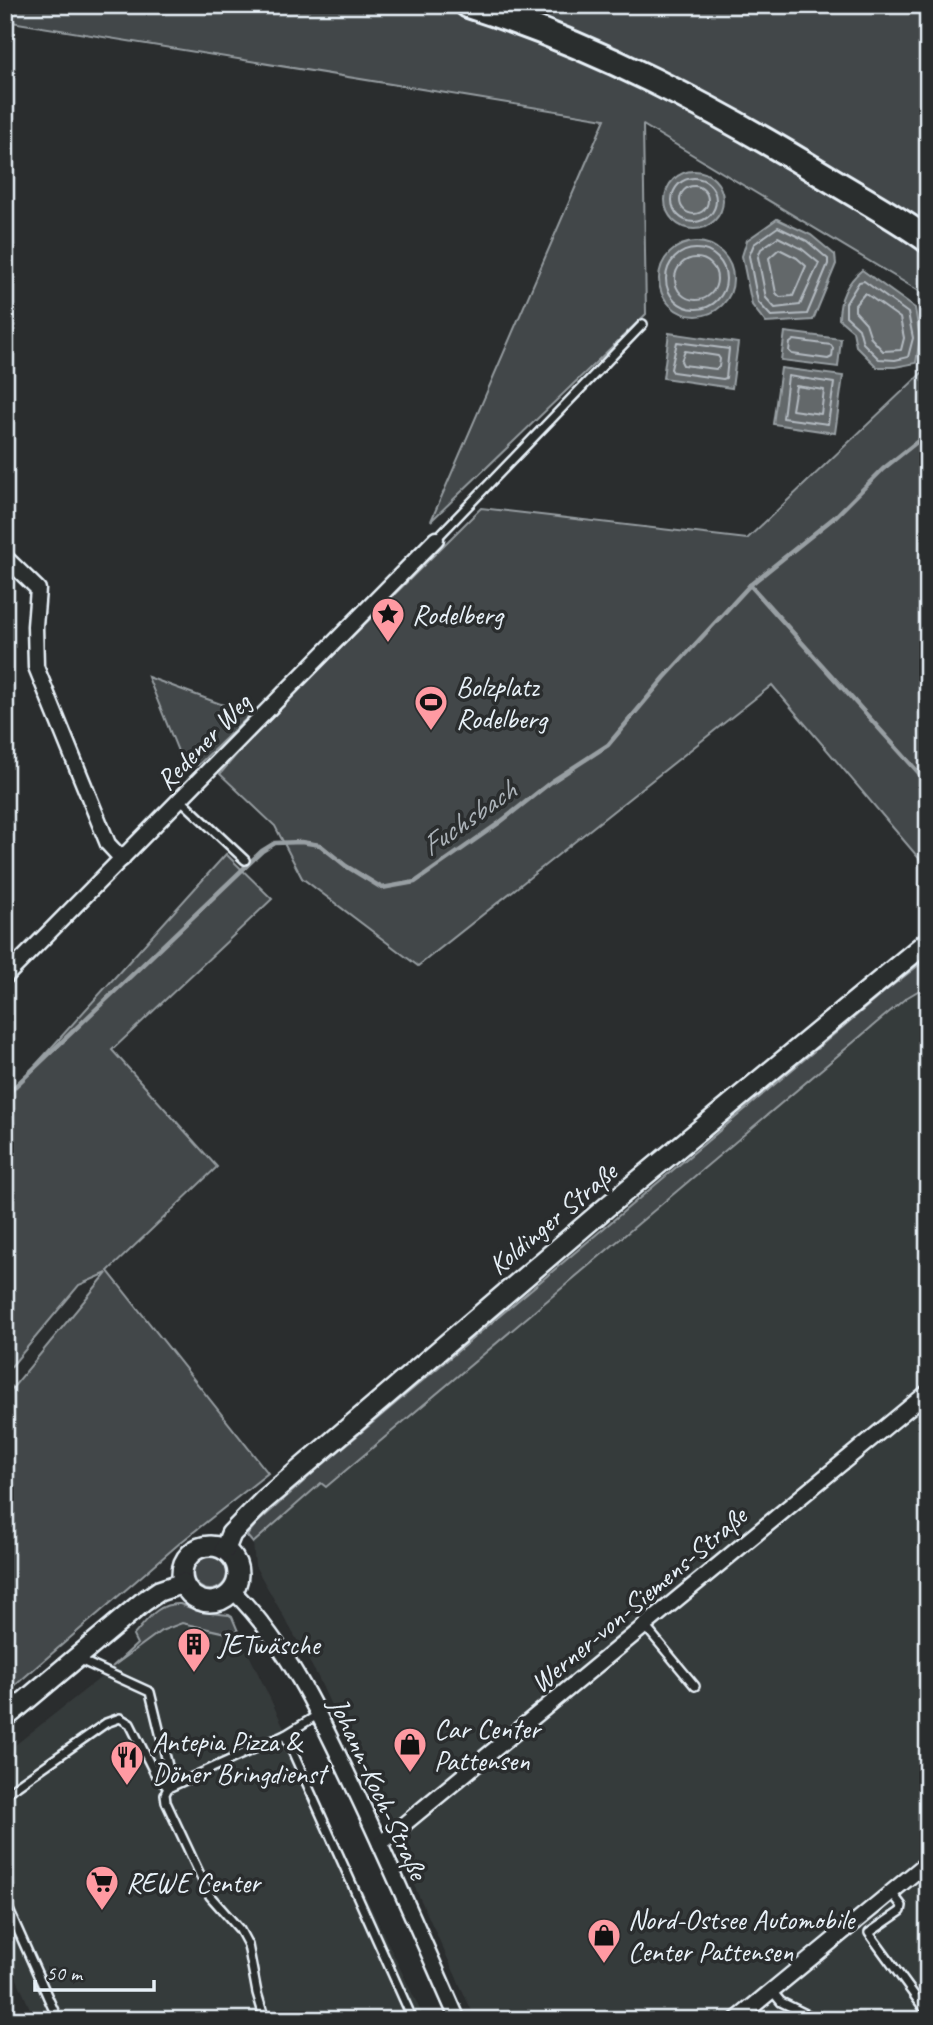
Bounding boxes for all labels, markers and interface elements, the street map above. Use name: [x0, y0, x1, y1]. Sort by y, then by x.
place icon: Rodelberg: [369, 595, 407, 644]
place label: Rodelberg: [412, 597, 505, 632]
place label: Bolzplatz Rodelberg: [456, 669, 549, 736]
sports icon: Bolzplatz Rodelberg: [412, 683, 450, 732]
street label: Redener Weg: [148, 685, 259, 797]
water label: Fuchsbach: [413, 770, 525, 865]
street label: Koldinger Straße: [481, 1153, 625, 1282]
street label: Werner-von-Siemens-Straße: [523, 1497, 755, 1700]
building icon: JETwäsche: [175, 1625, 213, 1674]
place label: JETwäsche: [216, 1627, 321, 1662]
street label: Johann-Koch-Straße: [320, 1690, 437, 1887]
place label: Car Center Pattensen: [434, 1711, 543, 1778]
place label: Antepia Pizza & Döner Bringdienst: [152, 1724, 330, 1791]
shop icon: Car Center Pattensen: [391, 1725, 429, 1774]
restaurant icon: Antepia Pizza & Döner Bringdienst: [108, 1738, 146, 1787]
supermarket icon: REWE Center: [83, 1863, 121, 1912]
place label: REWE Center: [126, 1865, 262, 1900]
place label: Nord-Ostsee Automobile Center Pattensen: [628, 1902, 856, 1969]
shop icon: Nord-Ostsee Automobile Center Pattensen: [585, 1916, 623, 1965]
scale bar: [35, 1948, 154, 1992]
text: 50 m: [46, 1960, 84, 1986]

